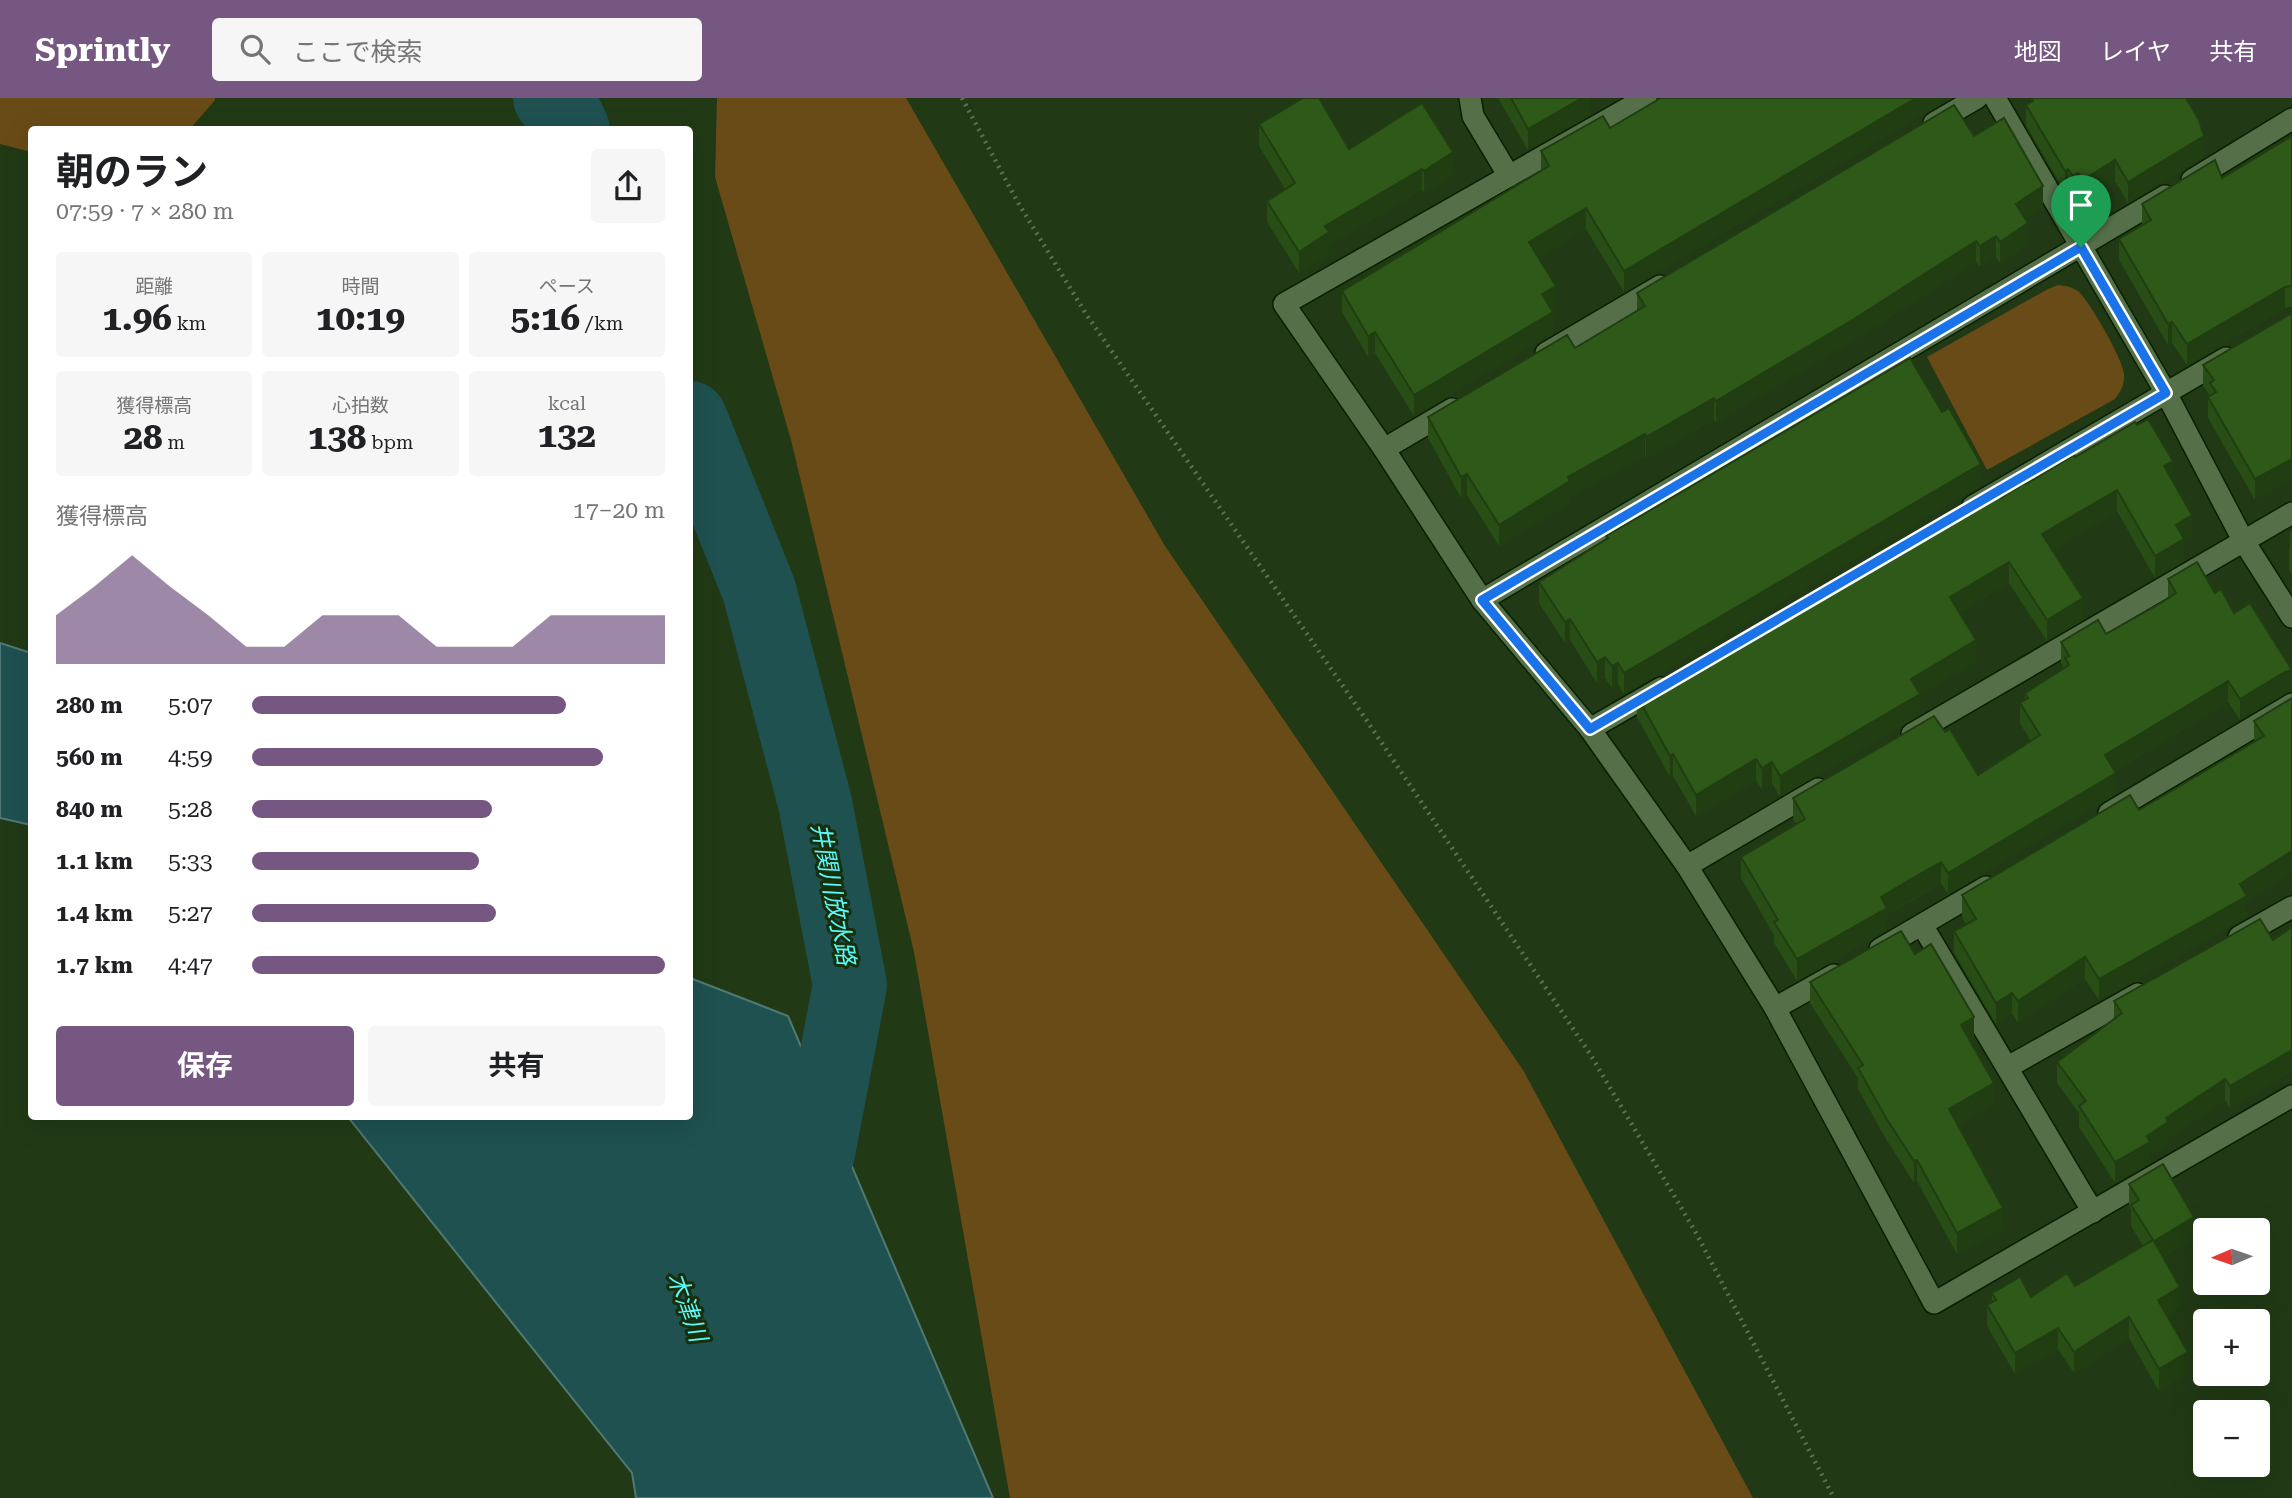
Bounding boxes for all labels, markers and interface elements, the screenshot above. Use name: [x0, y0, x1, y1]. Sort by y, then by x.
search box: [212, 18, 702, 81]
text: Sprintly: [35, 30, 170, 69]
icon: search: [236, 30, 274, 68]
text: ここで検索: [292, 37, 422, 67]
text: 地図: [2014, 38, 2062, 66]
text: レイヤ: [2100, 38, 2171, 66]
text: 共有: [2209, 38, 2257, 66]
button: share: [591, 149, 665, 223]
text: 朝のラン: [56, 150, 208, 194]
pin: [2051, 175, 2111, 247]
icon: arrive: [2062, 186, 2100, 224]
text: 07:59 · 7 × 280 m: [56, 198, 234, 225]
text: 距離: [135, 275, 173, 298]
text: 時間: [341, 275, 380, 298]
text: ペース: [539, 275, 595, 298]
text: 1.96: [102, 298, 172, 339]
text: 10:19: [316, 298, 405, 339]
text: 5:16: [510, 298, 580, 339]
text: km: [172, 312, 206, 335]
text: /km: [580, 312, 623, 335]
text: kcal: [548, 392, 586, 415]
text: 獲得標高: [116, 394, 192, 417]
text: 心拍数: [332, 394, 389, 417]
text: 132: [537, 415, 596, 456]
text: 28: [123, 417, 163, 458]
text: 138: [308, 417, 366, 458]
text: m: [163, 431, 185, 454]
text: bpm: [366, 431, 413, 454]
text: 17–20 m: [573, 497, 665, 524]
text: 獲得標高: [56, 503, 148, 530]
text: 280 m: [56, 692, 123, 719]
text: 5:07: [168, 692, 213, 719]
text: 560 m: [56, 744, 123, 771]
text: 4:59: [168, 744, 213, 771]
text: 840 m: [56, 796, 123, 823]
text: 5:28: [168, 796, 213, 823]
water label: 井関川放水路: [806, 821, 861, 969]
text: 1.1 km: [56, 848, 133, 875]
text: 5:33: [168, 848, 213, 875]
text: 1.4 km: [56, 900, 133, 927]
text: 5:27: [168, 900, 213, 927]
text: 1.7 km: [56, 952, 133, 979]
text: 4:47: [168, 952, 213, 979]
button: 保存: [56, 1026, 354, 1106]
button: 共有: [368, 1026, 665, 1106]
north arrow: [2193, 1218, 2270, 1295]
map controls: [2193, 1218, 2270, 1477]
water label: 木津川: [662, 1268, 713, 1348]
button: +: [2193, 1309, 2270, 1386]
button: −: [2193, 1400, 2270, 1477]

